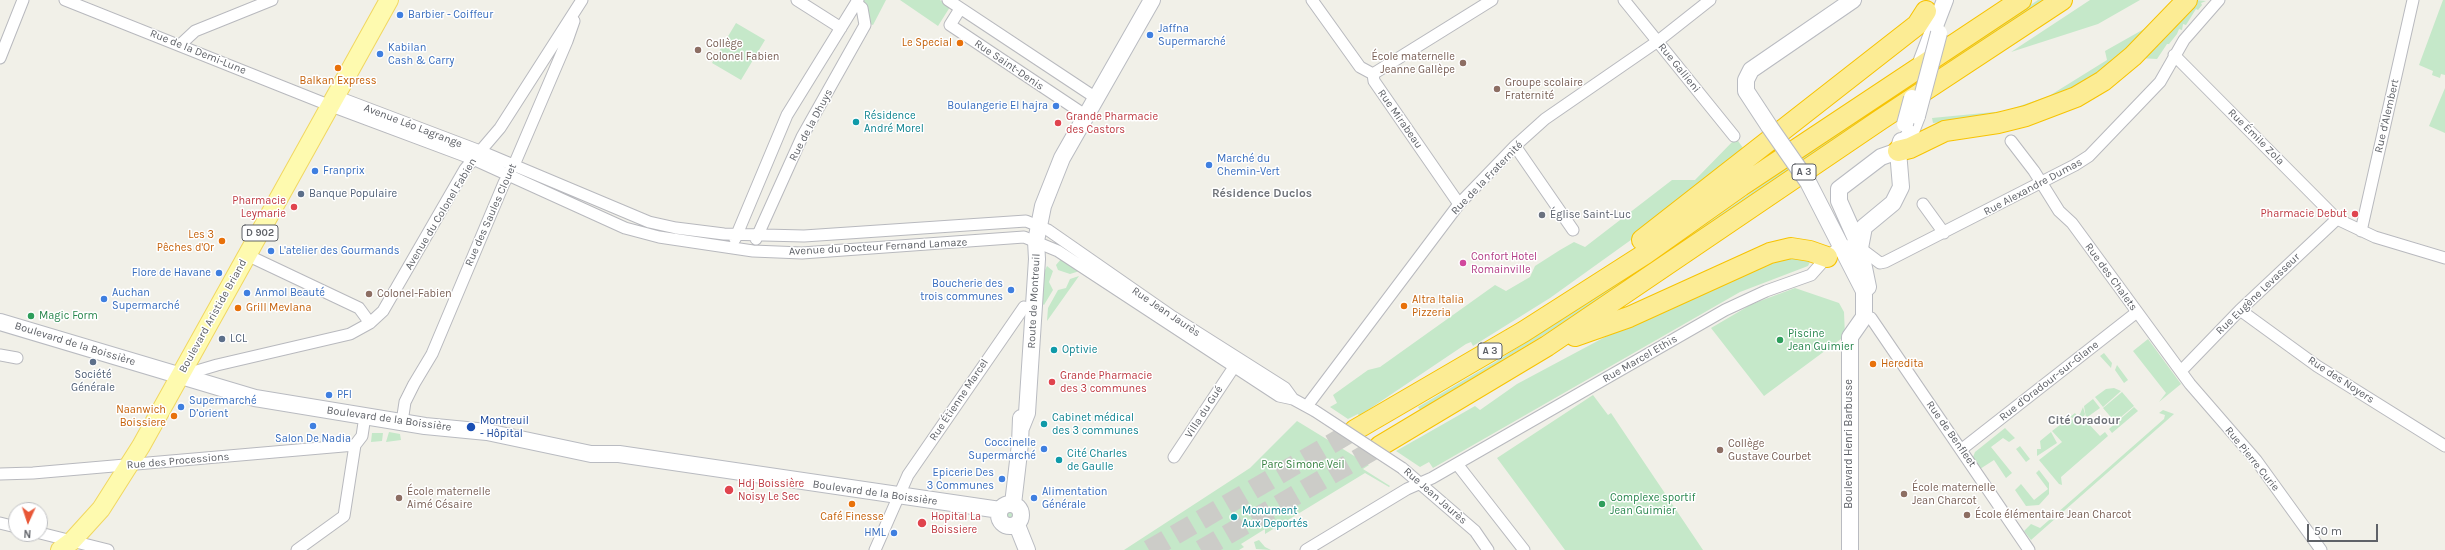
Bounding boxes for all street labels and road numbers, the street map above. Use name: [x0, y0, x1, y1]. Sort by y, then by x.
street label: Rue de la Demi-Lune: [148, 27, 248, 77]
street label: Rue Saint-Denis: [972, 37, 1046, 93]
street label: Rue Gallieni: [1655, 41, 1703, 95]
street label: Rue d'Alembert: [2372, 78, 2402, 154]
street label: Rue de la Dhuys: [786, 87, 836, 163]
street label: Rue Mirabeau: [1375, 87, 1425, 151]
street label: Avenue Léo Lagrange: [362, 101, 464, 151]
street label: Rue Émile Zola: [2225, 106, 2287, 168]
street label: Rue de la Fraternité: [1448, 138, 1526, 218]
street label: Rue Alexandre Dumas: [1981, 155, 2085, 219]
street label: Avenue du Colonel Fabien: [402, 156, 480, 272]
street label: Rue des Saules Clouet: [462, 162, 520, 268]
road number: A 3: [1792, 164, 1816, 180]
road number: D 902: [242, 225, 278, 241]
street label: Avenue du Docteur Fernand Lamaze: [789, 236, 967, 258]
street label: Rue des Chalets: [2082, 241, 2140, 313]
street label: Rue Eugène Levasseur: [2213, 251, 2303, 337]
street label: Route de Montreuil: [1025, 253, 1043, 349]
street label: Boulevard Aristide Briand: [176, 257, 250, 375]
street label: Rue Jean Jaurès: [1129, 284, 1203, 340]
street label: Boulevard de la Boissière: [13, 319, 137, 369]
street label: Rue Marcel Ethis: [1600, 332, 1680, 386]
street label: Rue d'Oradour-sur-Glane: [1997, 338, 2101, 424]
road number: A 3: [1478, 343, 1502, 359]
street label: Rue des Noyers: [2305, 354, 2377, 406]
street label: Rue Étienne Marcel: [927, 356, 991, 444]
street label: Boulevard Henri Barbusse: [1842, 379, 1856, 509]
street label: Villa du Gué: [1182, 383, 1226, 441]
street label: Rue de Benfleet: [1923, 398, 1979, 470]
street label: Boulevard de la Boissière: [326, 404, 452, 434]
street label: Rue Pierre Curie: [2222, 424, 2282, 494]
street label: Rue des Processions: [126, 450, 230, 472]
street label: Rue Jean Jaurès: [1401, 465, 1469, 527]
street label: Boulevard de la Boissière: [812, 478, 938, 508]

